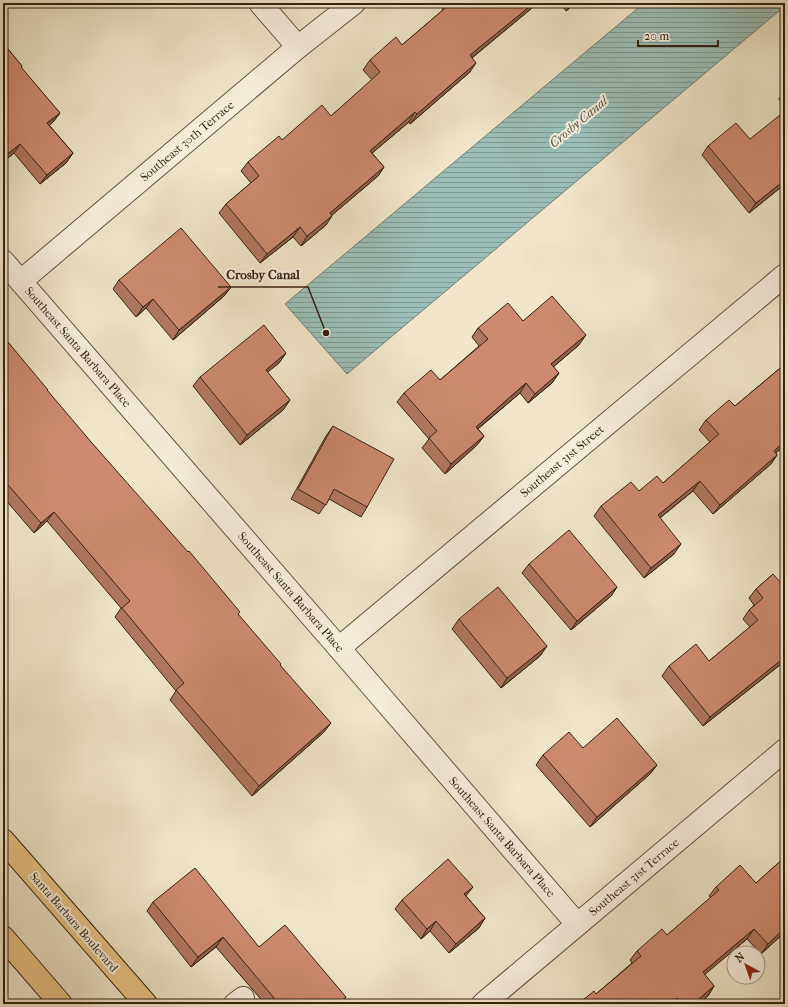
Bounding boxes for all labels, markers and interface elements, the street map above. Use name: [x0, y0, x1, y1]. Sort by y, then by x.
scale bar: [638, 22, 718, 48]
text: 20 m: [644, 29, 669, 43]
water label: Crosby Canal: [546, 92, 611, 151]
street label: Southeast 30th Terrace: [137, 98, 237, 184]
callout: Crosby Canal: [218, 262, 308, 287]
text: Crosby Canal: [226, 267, 300, 283]
street label: Southeast Santa Barbara Place: [22, 284, 134, 410]
street label: Southeast 31st Street: [517, 421, 607, 500]
street label: Southeast Santa Barbara Place: [235, 529, 347, 655]
street label: Southeast Santa Barbara Place: [446, 774, 558, 900]
street label: Southeast 31st Terrace: [586, 835, 682, 919]
street label: Santa Barbara Boulevard: [27, 869, 121, 975]
north arrow: [726, 945, 766, 985]
text: N: [733, 950, 748, 965]

